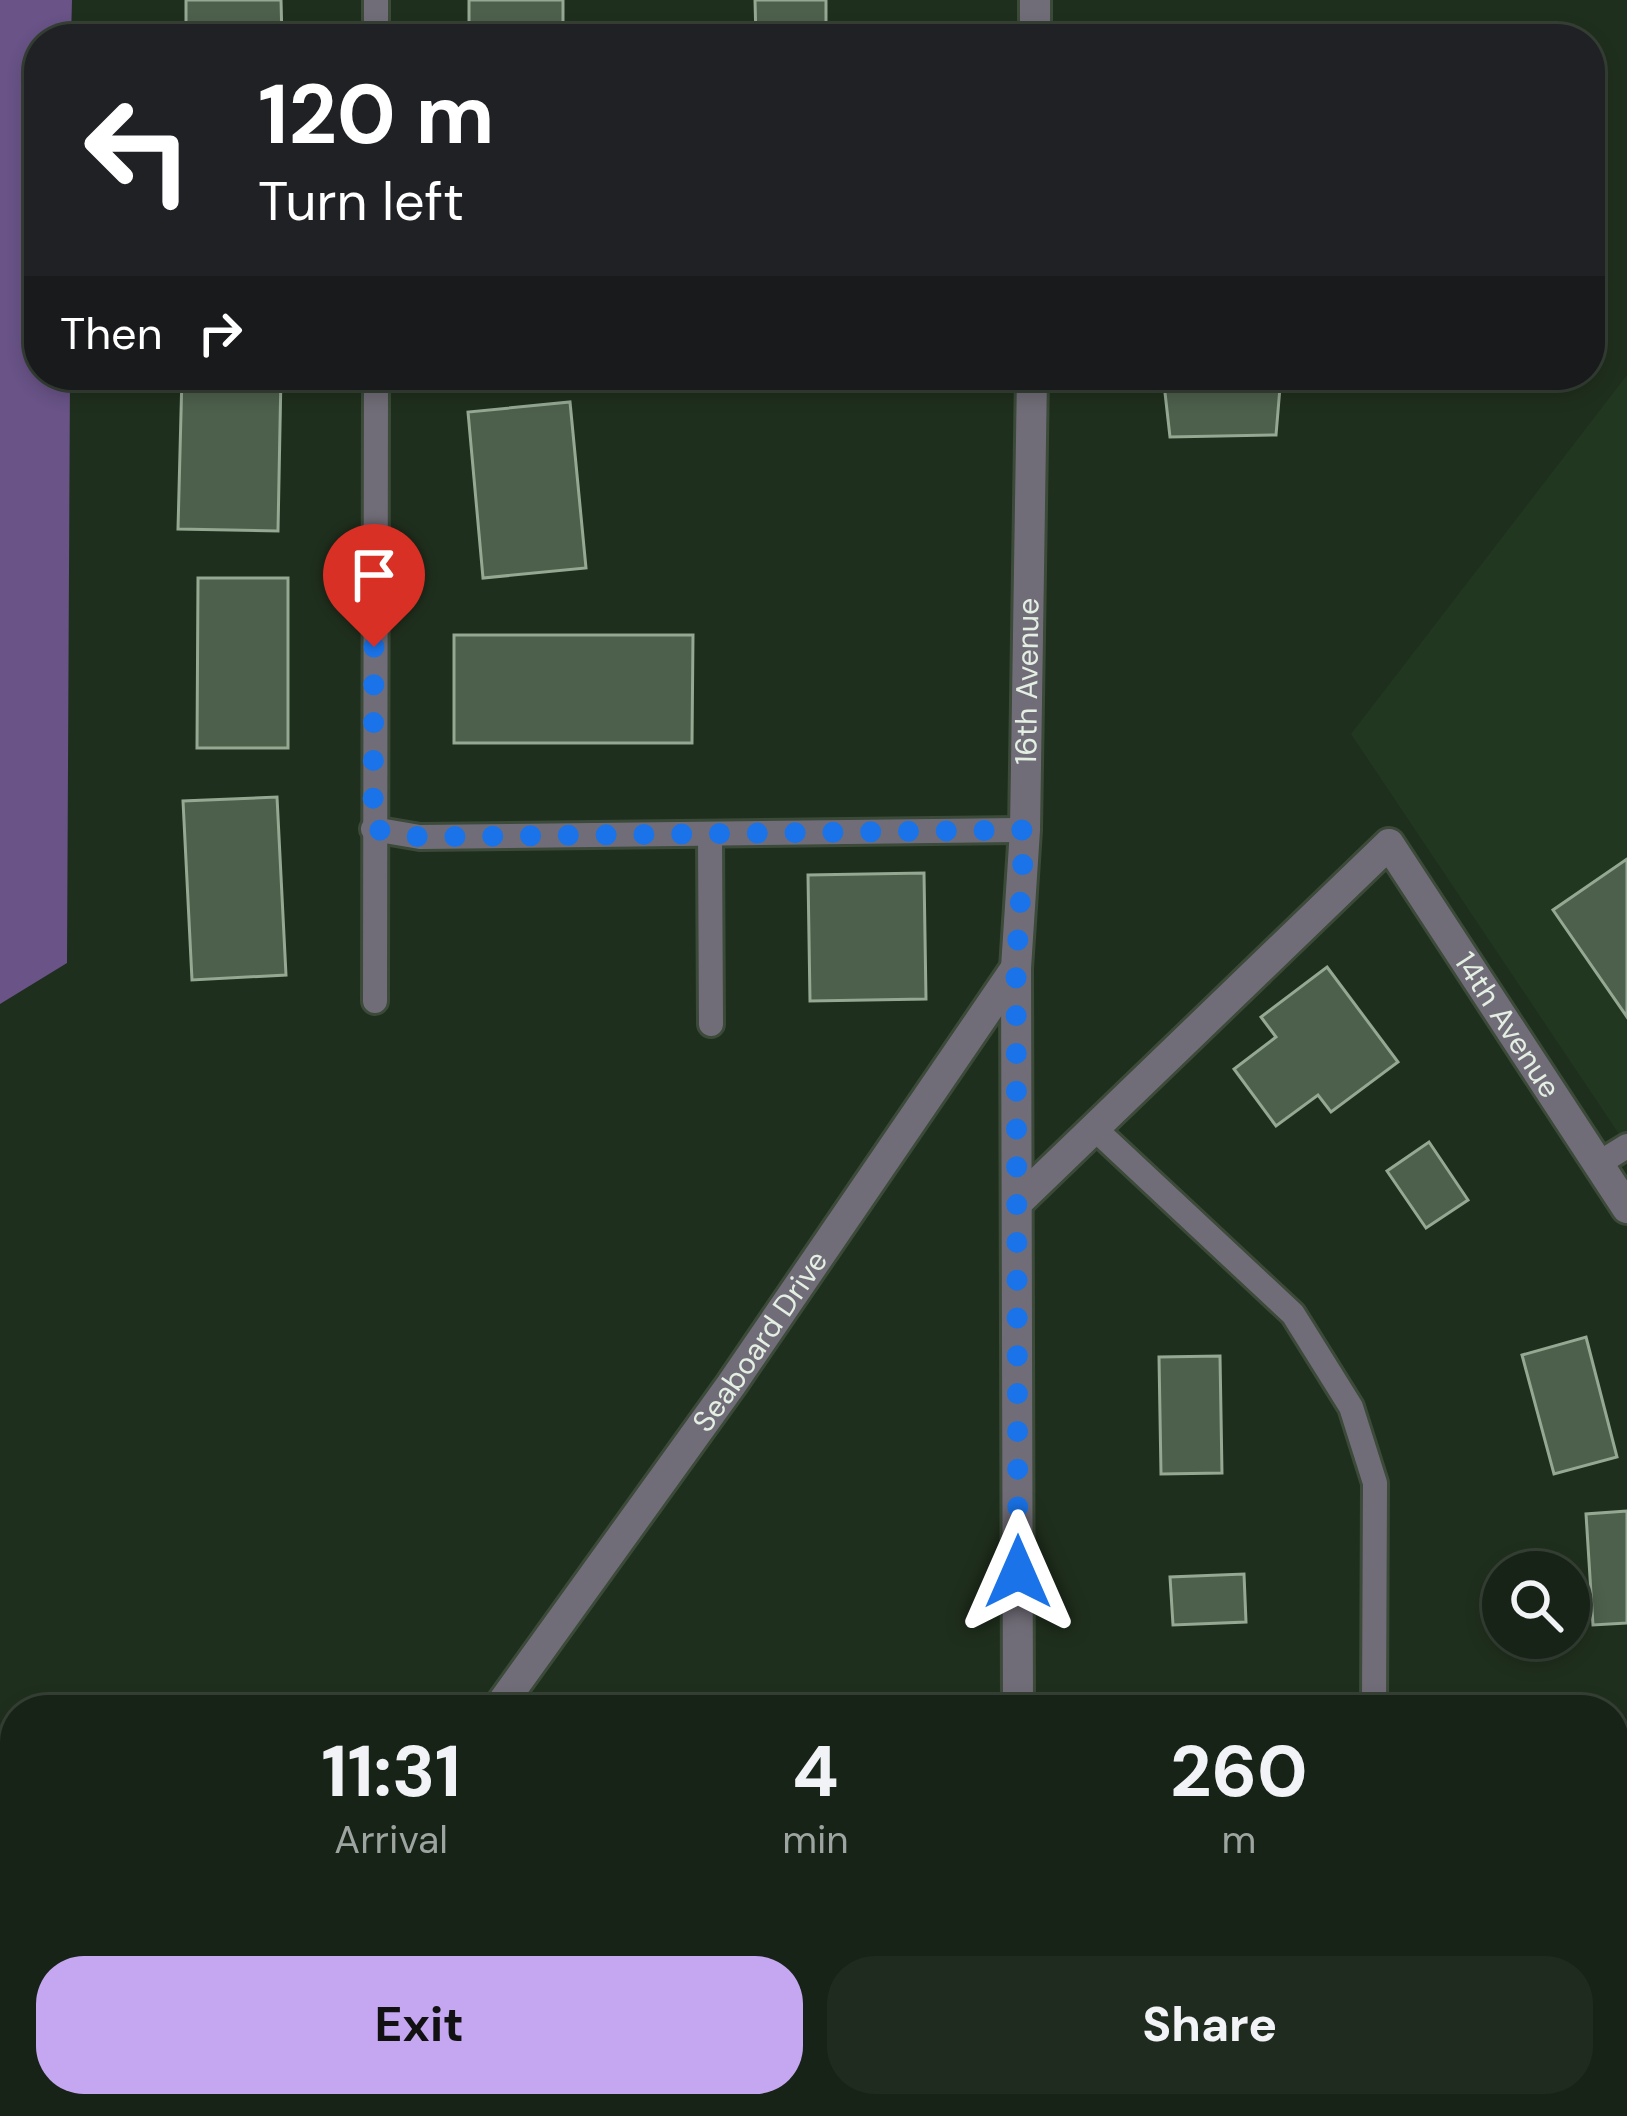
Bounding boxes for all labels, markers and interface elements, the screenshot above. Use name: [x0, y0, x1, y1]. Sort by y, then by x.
text: 120 m: [258, 60, 495, 169]
icon: left: [60, 72, 216, 228]
text: Turn left: [258, 166, 464, 237]
icon: right: [187, 300, 253, 366]
text: Then: [60, 304, 163, 363]
pin: [323, 524, 425, 647]
icon: arrive: [341, 542, 407, 608]
street label: 16th Avenue: [1006, 597, 1048, 765]
street label: 14th Avenue: [1446, 944, 1570, 1105]
street label: Seaboard Drive: [684, 1243, 836, 1440]
position arrow: [955, 1509, 1081, 1635]
map controls: [1482, 1551, 1590, 1659]
button: search: [1482, 1551, 1590, 1659]
text: 11:31: [321, 1725, 461, 1818]
text: 4: [792, 1725, 839, 1818]
text: 260: [1170, 1725, 1308, 1818]
text: Arrival: [334, 1814, 448, 1865]
text: min: [782, 1814, 849, 1865]
text: m: [1221, 1814, 1256, 1865]
button: Exit: [36, 1956, 803, 2094]
button: Share: [827, 1956, 1593, 2094]

